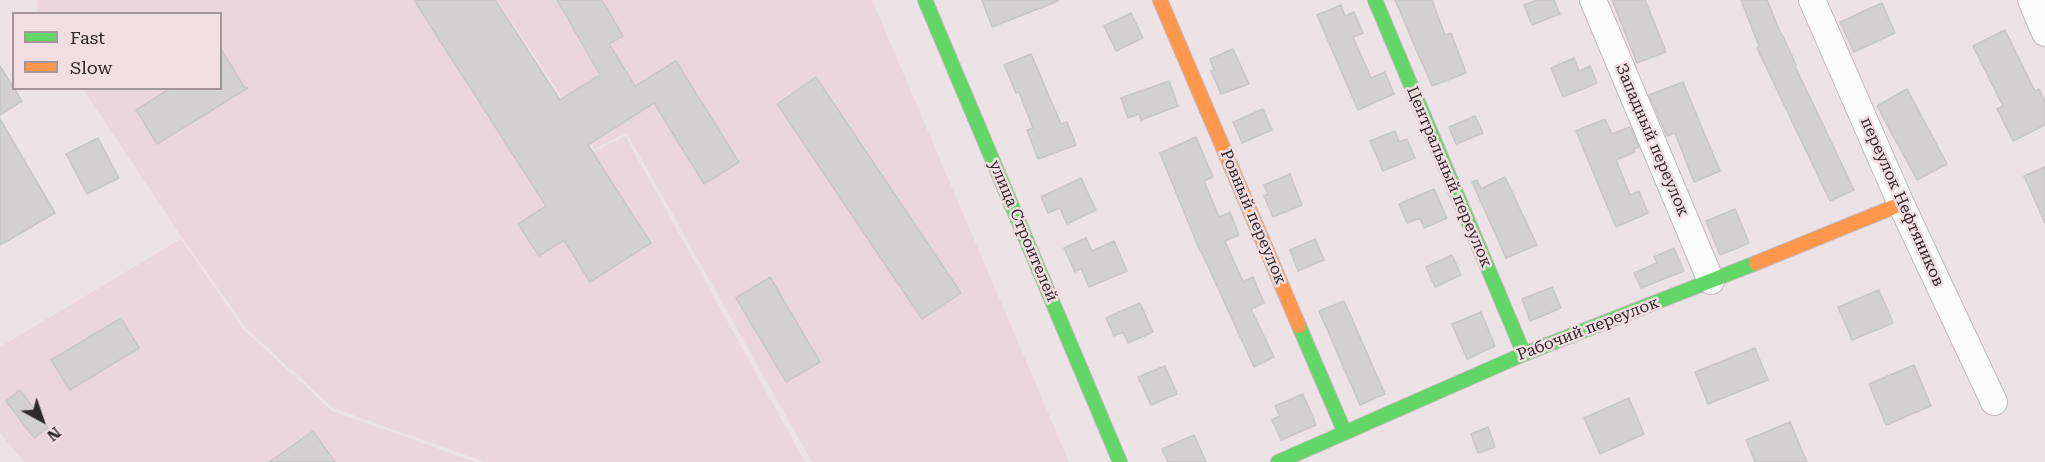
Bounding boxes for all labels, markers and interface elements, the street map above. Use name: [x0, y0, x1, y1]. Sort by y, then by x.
legend: [12, 12, 222, 90]
text: Fast: [70, 27, 105, 48]
text: Slow: [70, 57, 112, 78]
street label: Западный переулок: [1611, 61, 1693, 219]
street label: Центральный переулок: [1402, 84, 1496, 270]
street label: переулок Нефтяников: [1856, 115, 1948, 289]
street label: Ровный переулок: [1216, 147, 1290, 287]
street label: улица Строителей: [985, 157, 1061, 305]
street label: Рабочий переулок: [1514, 293, 1662, 365]
north arrow: [12, 390, 72, 450]
text: N: [43, 423, 65, 445]

